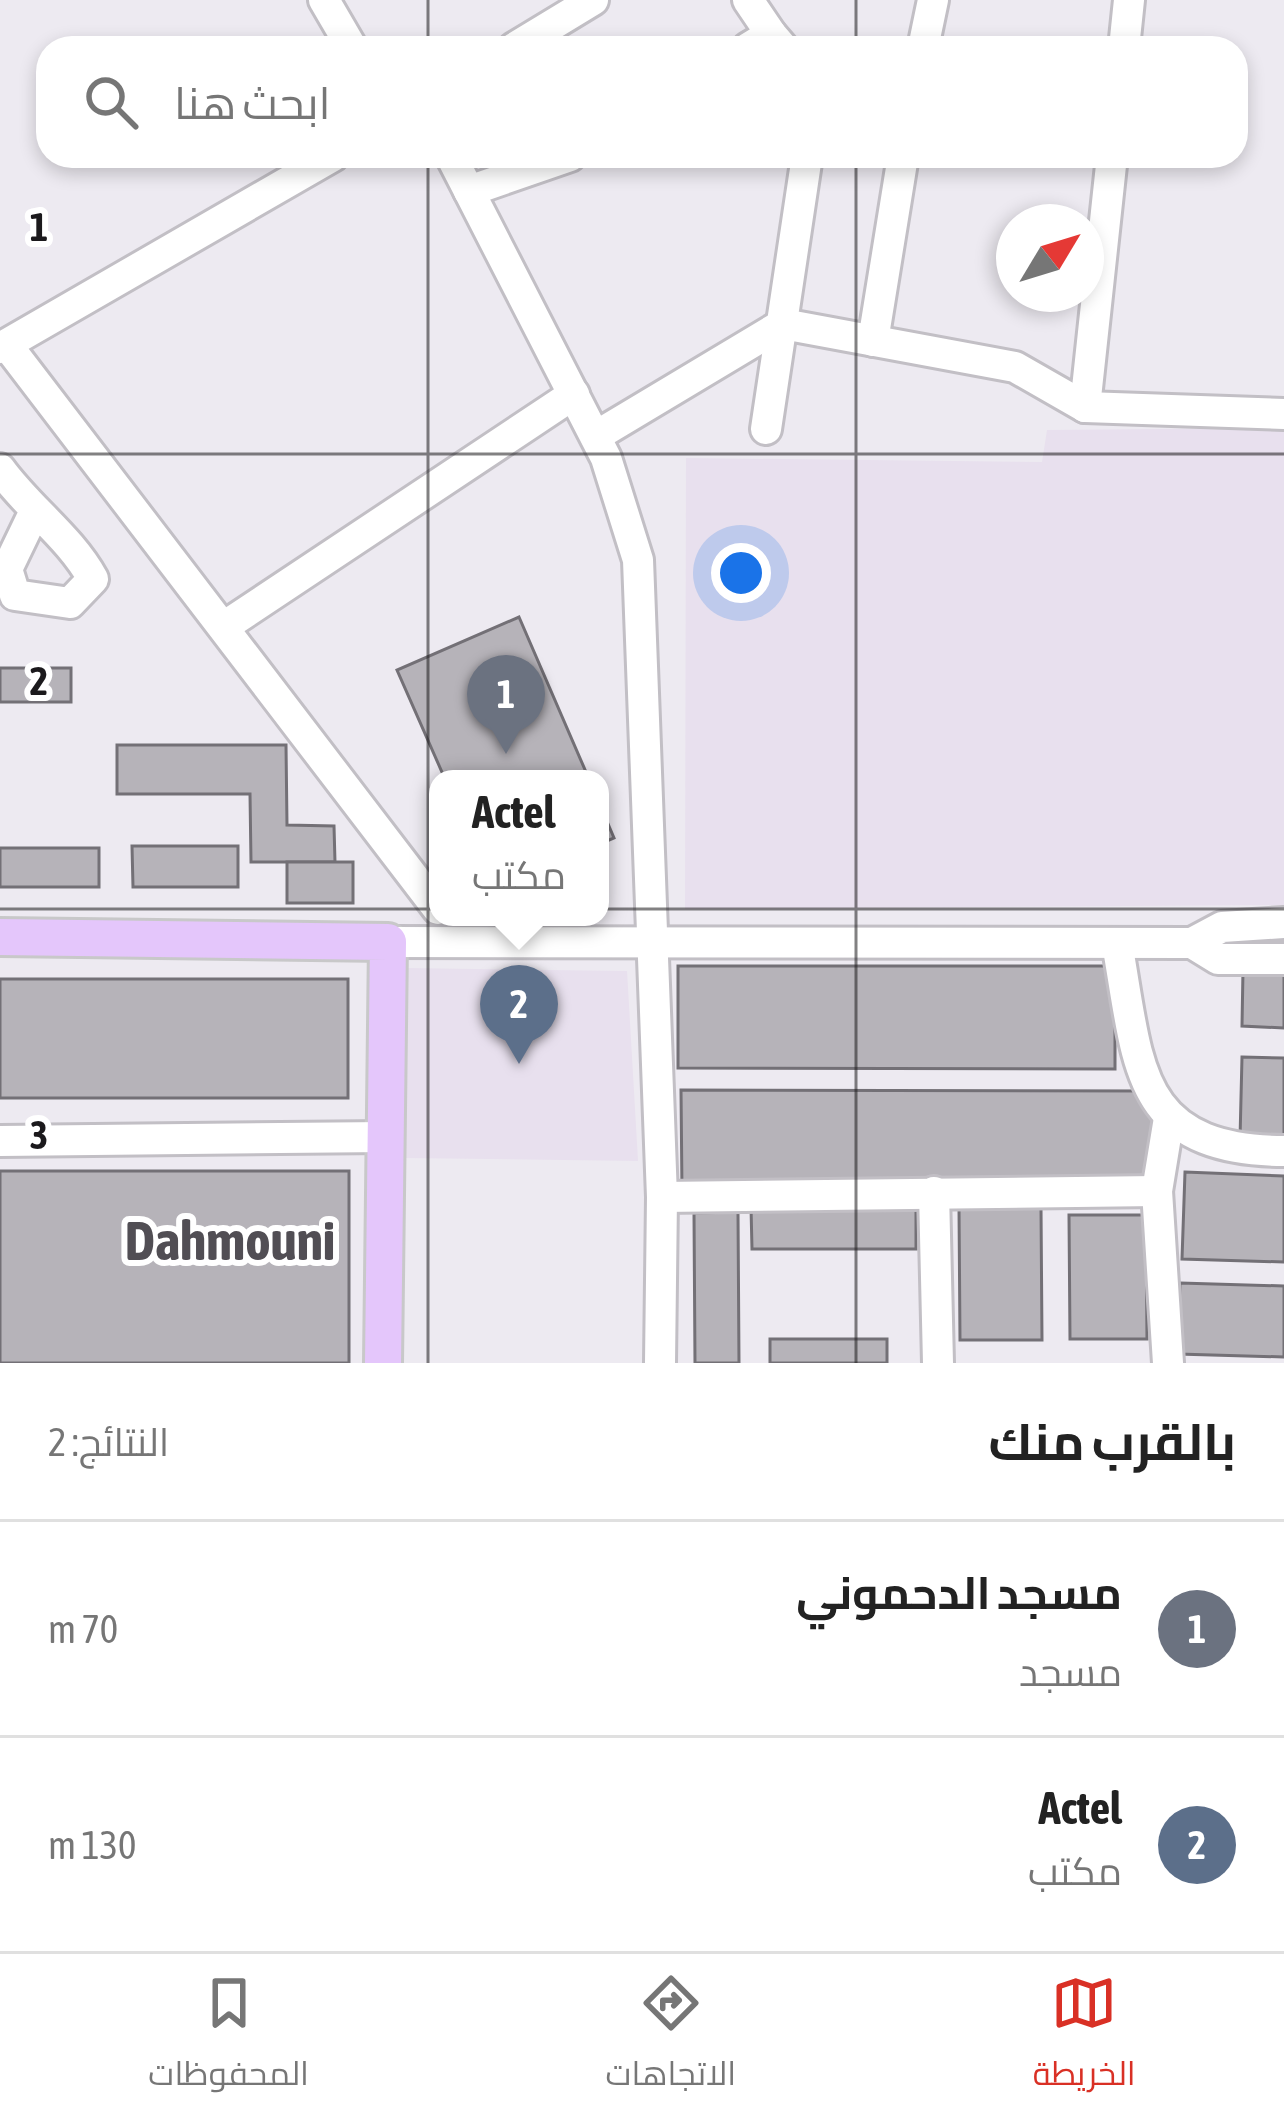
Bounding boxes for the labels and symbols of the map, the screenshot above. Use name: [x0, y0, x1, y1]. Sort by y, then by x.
north arrow: [996, 204, 1104, 312]
text: 1: [30, 205, 48, 249]
your location: [711, 543, 771, 603]
pin: 1: [467, 655, 545, 754]
text: 2: [30, 659, 48, 703]
pin: 2: [480, 965, 558, 1064]
text: 3: [30, 1113, 48, 1157]
district label: Dahmouni: [125, 1210, 335, 1271]

